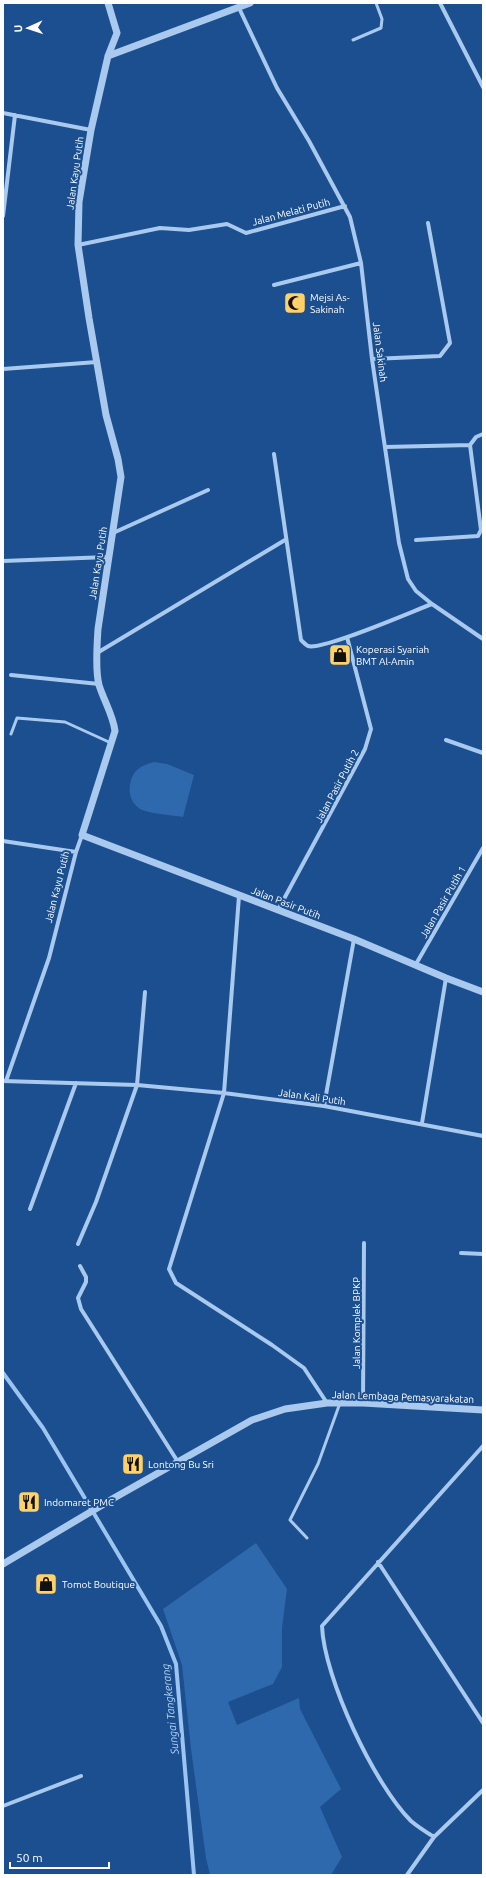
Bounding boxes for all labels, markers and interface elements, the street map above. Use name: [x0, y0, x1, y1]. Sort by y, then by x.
north arrow: [8, 8, 48, 48]
text: U: [12, 24, 24, 33]
street label: Jalan Kayu Putih: [64, 136, 86, 210]
street label: Jalan Melati Putih: [251, 196, 331, 228]
mosque icon: Mejsi As- Sakinah: [282, 290, 308, 316]
place label: Mejsi As- Sakinah: [310, 292, 350, 315]
street label: Jalan Sakinah: [371, 321, 389, 383]
street label: Jalan Kayu Putih: [87, 526, 109, 600]
shop icon: Koperasi Syariah BMT Al-Amin: [327, 642, 353, 668]
place label: Koperasi Syariah BMT Al-Amin: [356, 644, 429, 667]
street label: Jalan Pasir Putih 2: [313, 747, 361, 825]
street label: Jalan Kayu Putih: [43, 850, 71, 924]
street label: Jalan Pasir Putih 1: [418, 864, 468, 940]
street label: Jalan Pasir Putih: [250, 885, 322, 921]
street label: Jalan Kali Putih: [277, 1087, 347, 1107]
street label: Jalan Komplek BPKP: [351, 1277, 362, 1369]
street label: Jalan Lembaga Pemasyarakatan: [332, 1389, 474, 1405]
restaurant icon: Lontong Bu Sri: [120, 1451, 146, 1477]
place label: Lontong Bu Sri: [148, 1459, 214, 1470]
restaurant icon: Indomaret PMC: [16, 1489, 42, 1515]
place label: Indomaret PMC: [44, 1497, 114, 1508]
shop icon: Tomot Boutique: [33, 1571, 59, 1597]
place label: Tomot Boutique: [62, 1579, 135, 1590]
water label: Sungai Tangkerang: [159, 1663, 181, 1756]
scale bar: [10, 1844, 109, 1870]
text: 50 m: [16, 1851, 43, 1864]

